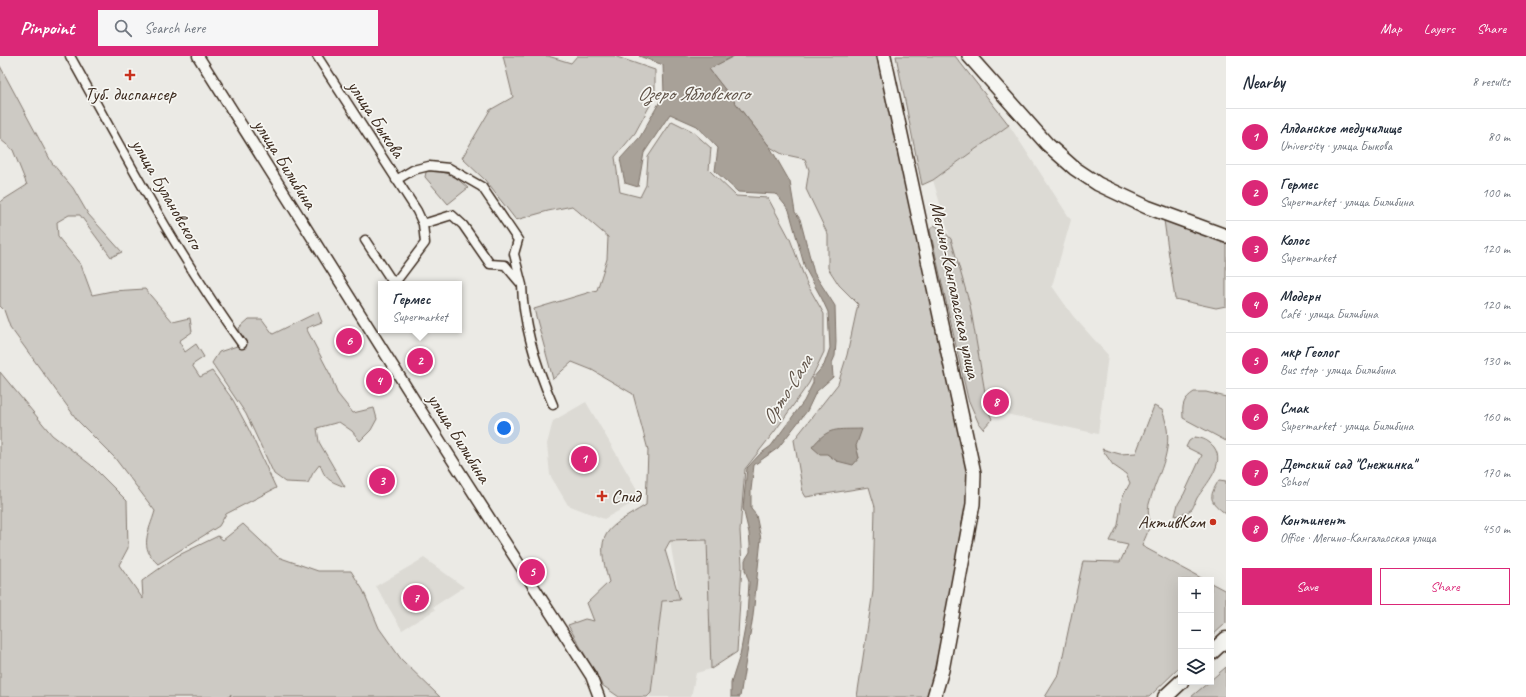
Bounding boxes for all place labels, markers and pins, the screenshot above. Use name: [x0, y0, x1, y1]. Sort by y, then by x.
marker: Туб. диспансер: [124, 69, 136, 81]
place label: Туб. диспансер: [84, 82, 177, 106]
pin: 6: [336, 326, 362, 356]
pin: 2: [407, 346, 433, 376]
pin: 4: [366, 366, 392, 396]
pin: 8: [983, 387, 1009, 417]
pin: 1: [571, 444, 597, 474]
pin: 3: [369, 466, 395, 496]
place label: Спид: [611, 484, 642, 508]
marker: Спид: [596, 490, 608, 502]
place label: АктивКом: [1138, 510, 1206, 534]
marker: АктивКом: [1208, 517, 1218, 527]
pin: 5: [519, 557, 545, 587]
pin: 7: [403, 583, 429, 613]

